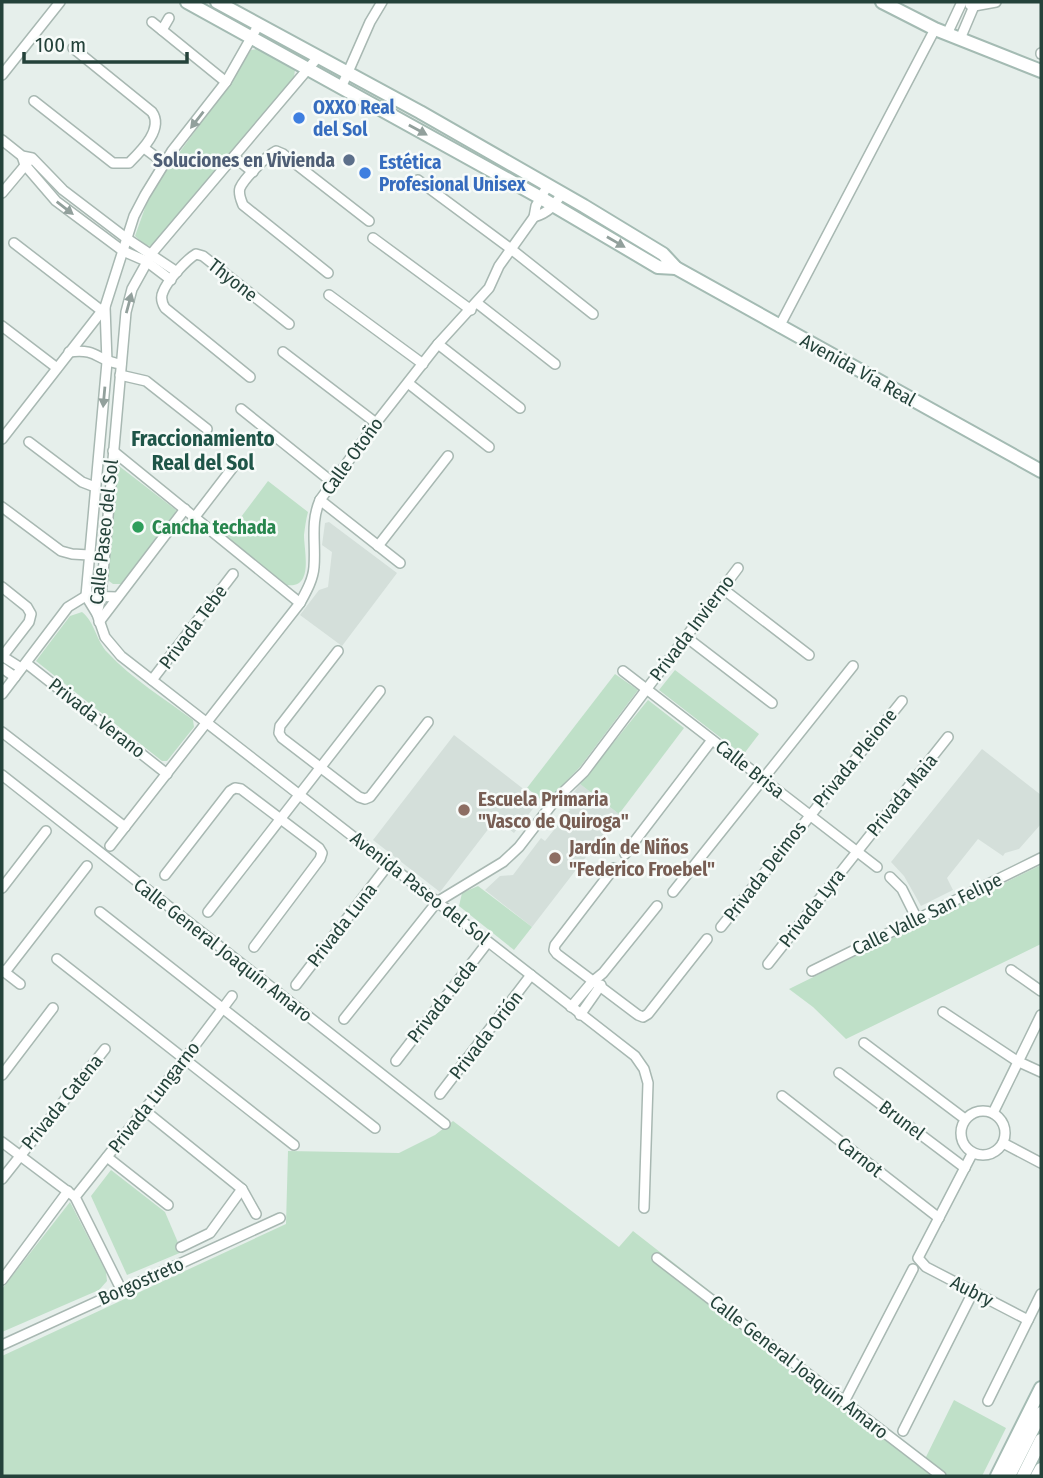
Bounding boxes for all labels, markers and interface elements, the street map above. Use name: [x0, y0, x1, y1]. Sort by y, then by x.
scale bar: [24, 21, 187, 65]
text: 100 m: [35, 32, 86, 58]
place label: OXXO Real del Sol: [313, 96, 395, 141]
marker: OXXO Real del Sol: [291, 110, 307, 126]
one-way arrow: [190, 111, 205, 128]
one-way arrow: [408, 124, 427, 136]
place label: Soluciones en Vivienda: [153, 149, 335, 172]
place label: Estética Profesional Unisex: [379, 151, 527, 196]
marker: Soluciones en Vivienda: [341, 152, 357, 168]
marker: Estética Profesional Unisex: [357, 165, 373, 181]
one-way arrow: [55, 200, 73, 215]
one-way arrow: [606, 236, 625, 248]
street label: Thyone: [204, 254, 262, 306]
one-way arrow: [124, 291, 135, 313]
street label: Avenida Vía Real: [796, 329, 920, 411]
one-way arrow: [98, 386, 109, 408]
street label: Calle Otoño: [316, 413, 388, 499]
district label: Fraccionamiento Real del Sol: [131, 426, 275, 476]
street label: Calle Paseo del Sol: [85, 458, 123, 606]
place label: Cancha techada: [152, 516, 276, 539]
marker: Cancha techada: [130, 519, 146, 535]
street label: Privada Invierno: [645, 571, 739, 685]
street label: Privada Tebe: [154, 581, 232, 673]
street label: Privada Verano: [44, 673, 150, 763]
street label: Privada Pleione: [808, 704, 902, 812]
street label: Calle Brisa: [711, 735, 789, 803]
street label: Privada Maia: [862, 749, 942, 841]
place label: Escuela Primaria "Vasco de Quiroga": [478, 788, 629, 833]
marker: Escuela Primaria "Vasco de Quiroga": [456, 802, 472, 818]
street label: Privada Deimos: [719, 816, 811, 926]
street label: Avenida Paseo del Sol: [346, 827, 494, 949]
place label: Jardín de Niños "Federico Froebel": [568, 836, 715, 881]
marker: Jardín de Niños "Federico Froebel": [547, 850, 563, 866]
street label: Privada Lyra: [774, 864, 850, 952]
street label: Calle Valle San Felipe: [848, 868, 1006, 960]
street label: Calle General Joaquín Amaro: [129, 873, 317, 1027]
street label: Privada Luna: [302, 879, 382, 971]
street label: Privada Leda: [402, 955, 482, 1047]
street label: Privada Orión: [444, 986, 528, 1084]
street label: Privada Lungarno: [103, 1037, 205, 1157]
street label: Privada Catena: [17, 1050, 107, 1154]
street label: Brunel: [875, 1095, 929, 1145]
street label: Carnot: [833, 1132, 888, 1182]
street label: Borgostreto: [95, 1252, 187, 1310]
street label: Aubry: [947, 1271, 998, 1312]
street label: Calle General Joaquín Amaro: [705, 1290, 893, 1444]

